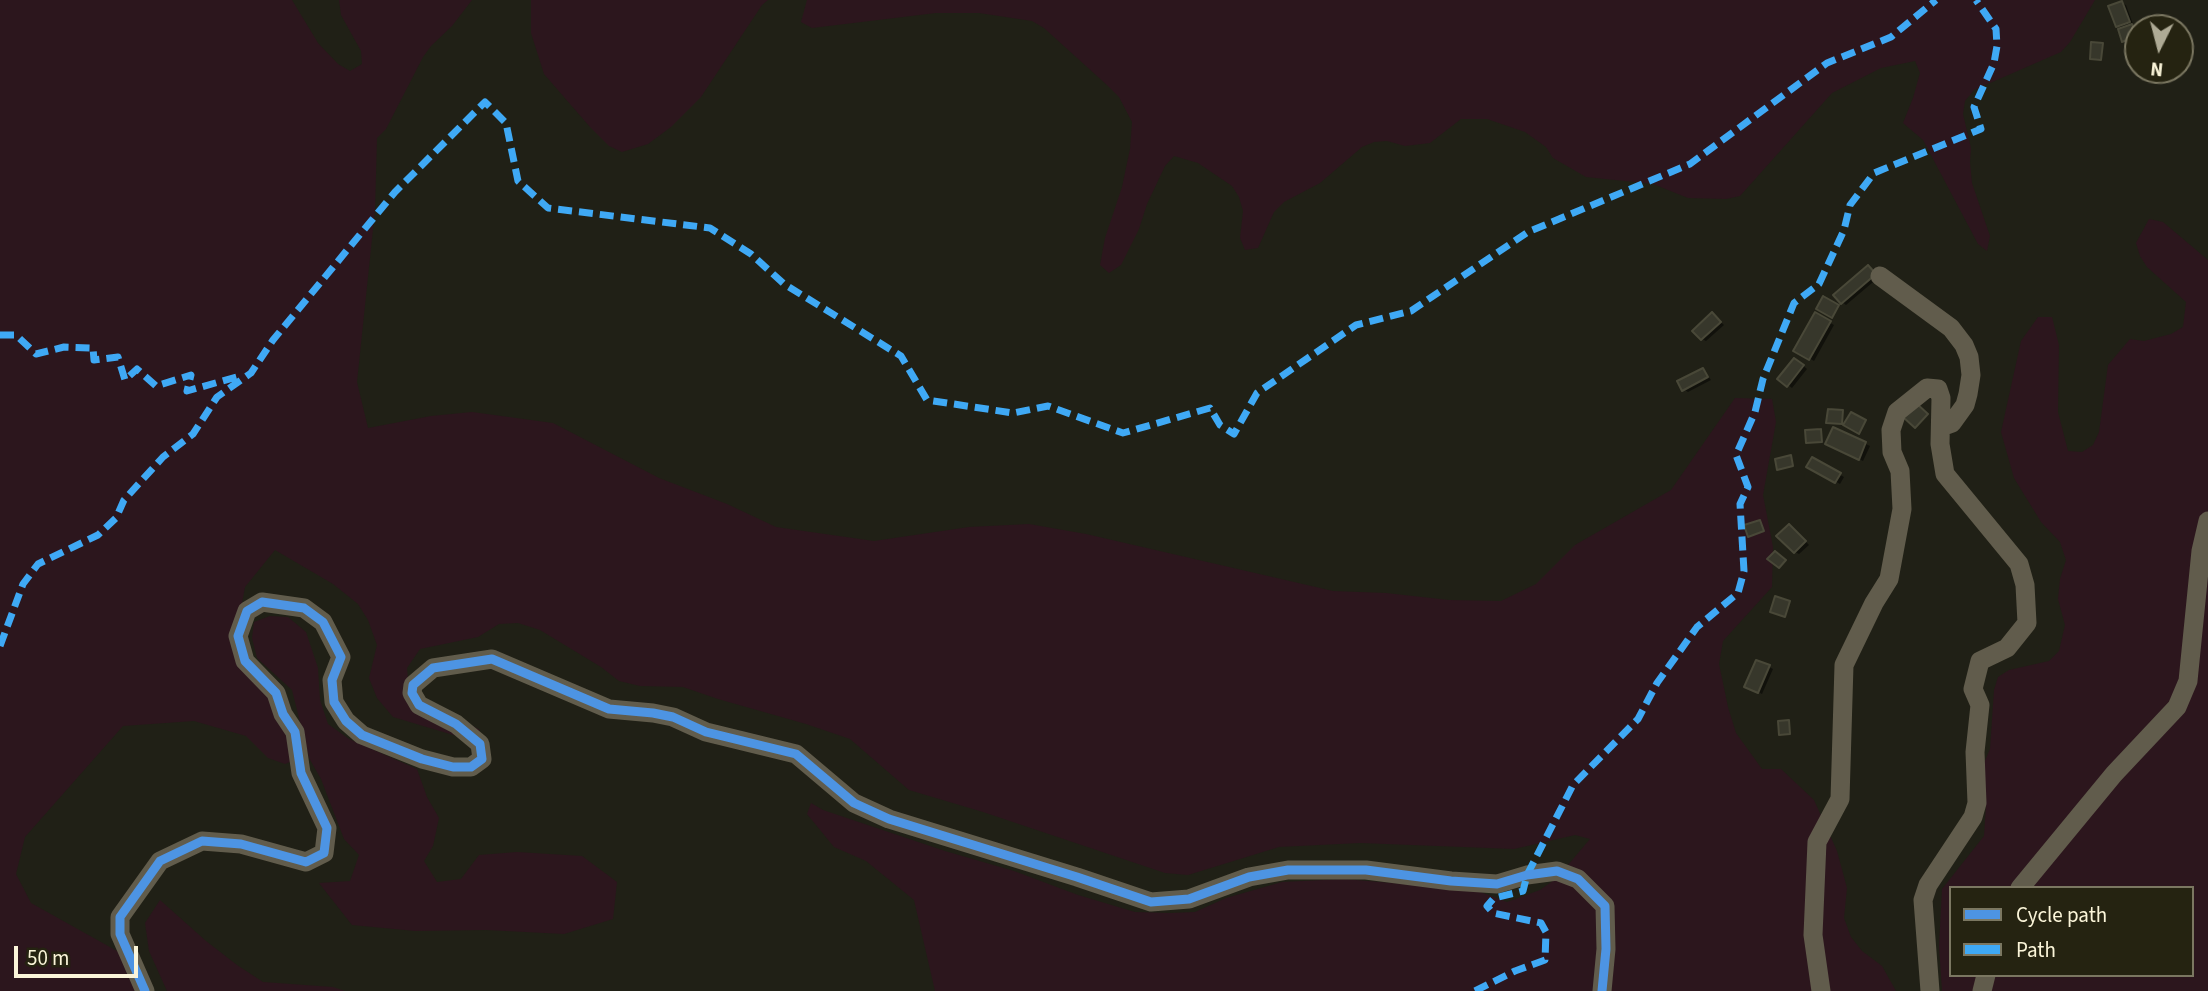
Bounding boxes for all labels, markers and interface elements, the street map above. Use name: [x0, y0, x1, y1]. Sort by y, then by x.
north arrow: [2124, 14, 2194, 84]
text: N: [2149, 54, 2165, 82]
legend: [1949, 886, 2194, 977]
text: Cycle path: [2016, 900, 2107, 930]
scale bar: [18, 932, 142, 976]
text: Path: [2016, 935, 2056, 965]
text: 50 m: [27, 943, 69, 973]

